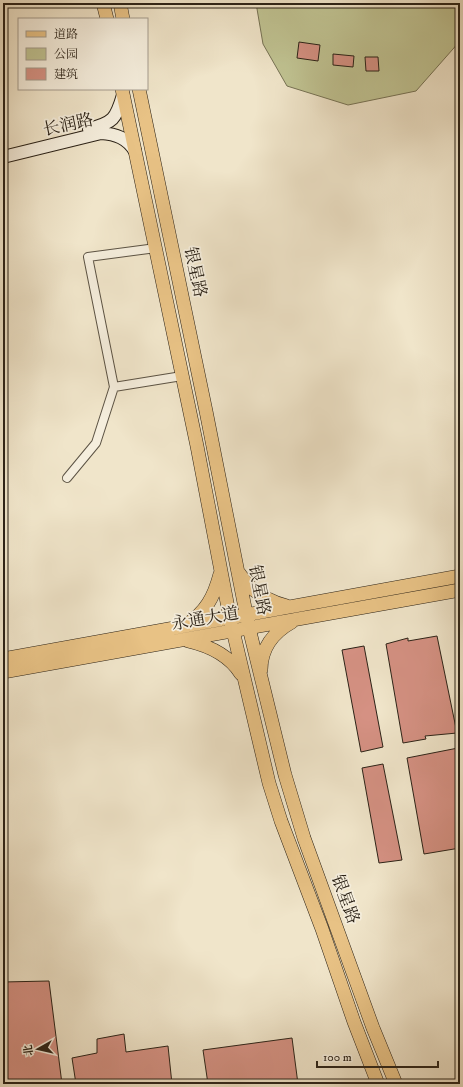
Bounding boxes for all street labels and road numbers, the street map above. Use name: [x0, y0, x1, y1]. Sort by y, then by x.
street label: 长润路: [41, 109, 95, 141]
street label: 银星路: [179, 245, 211, 299]
street label: 银星路: [243, 563, 275, 617]
street label: 永通大道: [170, 602, 241, 636]
street label: 银星路: [326, 872, 364, 927]

